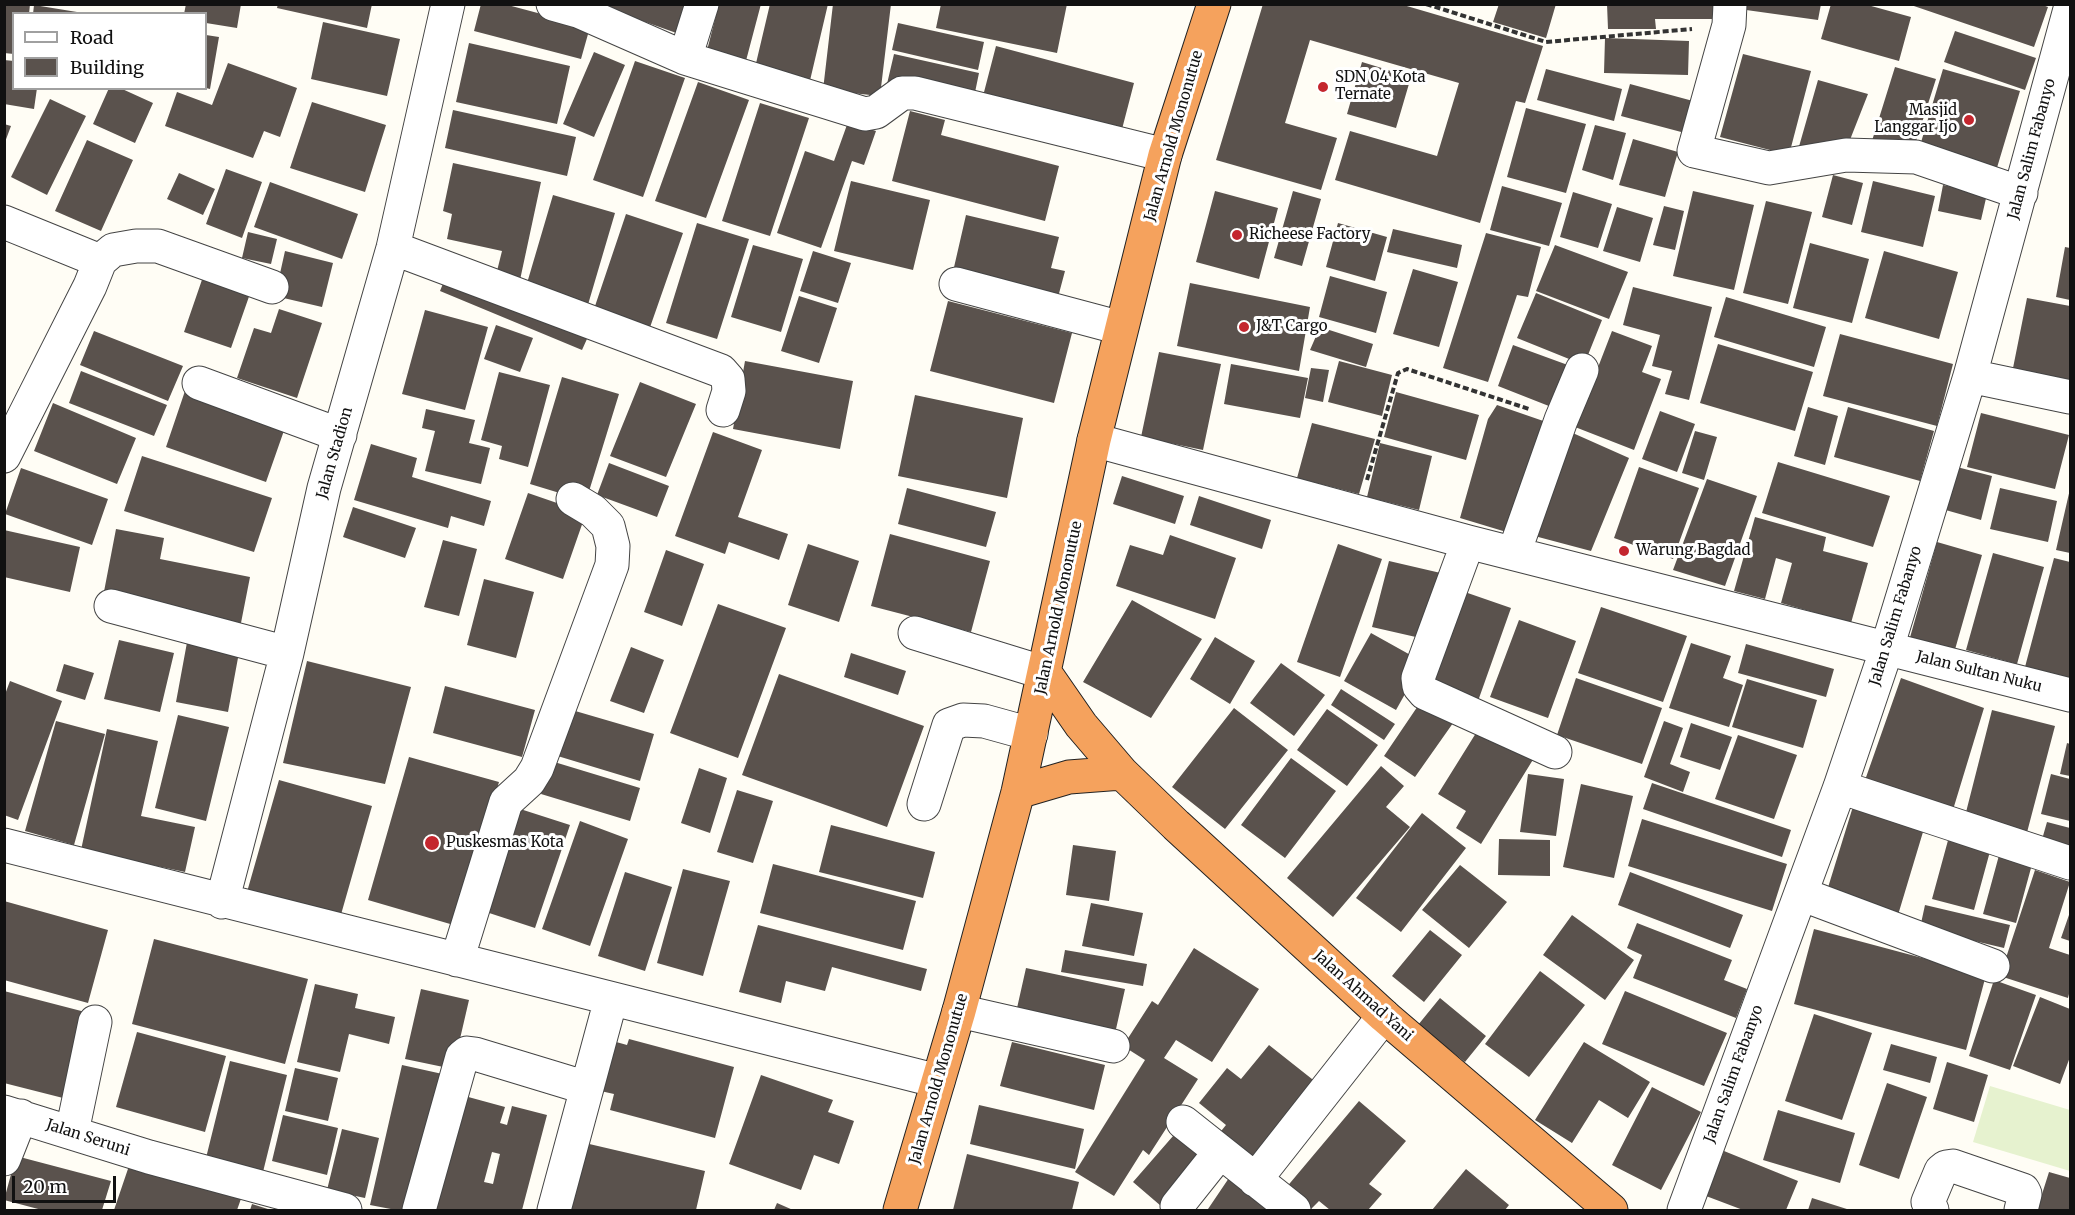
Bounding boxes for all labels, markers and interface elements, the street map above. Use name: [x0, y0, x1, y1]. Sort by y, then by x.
legend: [12, 12, 207, 90]
text: Road: [70, 26, 114, 49]
street label: Jalan Arnold Mononutue: [1141, 49, 1207, 223]
text: Building: [70, 56, 144, 79]
place label: SDN 04 Kota Ternate: [1335, 69, 1425, 104]
street label: Jalan Salim Fabanyo: [2005, 77, 2059, 221]
marker: SDN 04 Kota Ternate: [1316, 80, 1330, 94]
place label: Masjid Langgar Ijo: [1874, 102, 1957, 137]
marker: Masjid Langgar Ijo: [1962, 113, 1976, 127]
place label: Richeese Factory: [1249, 226, 1371, 244]
marker: Richeese Factory: [1230, 228, 1244, 242]
place label: J&T Cargo: [1256, 318, 1327, 336]
marker: J&T Cargo: [1237, 320, 1251, 334]
street label: Jalan Stadion: [313, 405, 357, 501]
street label: Jalan Arnold Mononutue: [1032, 520, 1086, 696]
place label: Warung Bagdad: [1636, 542, 1751, 560]
marker: Warung Bagdad: [1617, 544, 1631, 558]
street label: Jalan Salim Fabanyo: [1866, 544, 1926, 688]
street label: Jalan Sultan Nuku: [1914, 648, 2044, 696]
marker: Puskesmas Kota: [423, 834, 441, 852]
place label: Puskesmas Kota: [446, 834, 564, 852]
street label: Jalan Ahmad Yani: [1310, 947, 1416, 1045]
street label: Jalan Arnold Mononutue: [906, 992, 972, 1166]
street label: Jalan Salim Fabanyo: [1701, 1003, 1767, 1145]
street label: Jalan Seruni: [44, 1116, 132, 1160]
scale bar: [15, 1164, 118, 1202]
text: 20 m: [23, 1175, 67, 1198]

